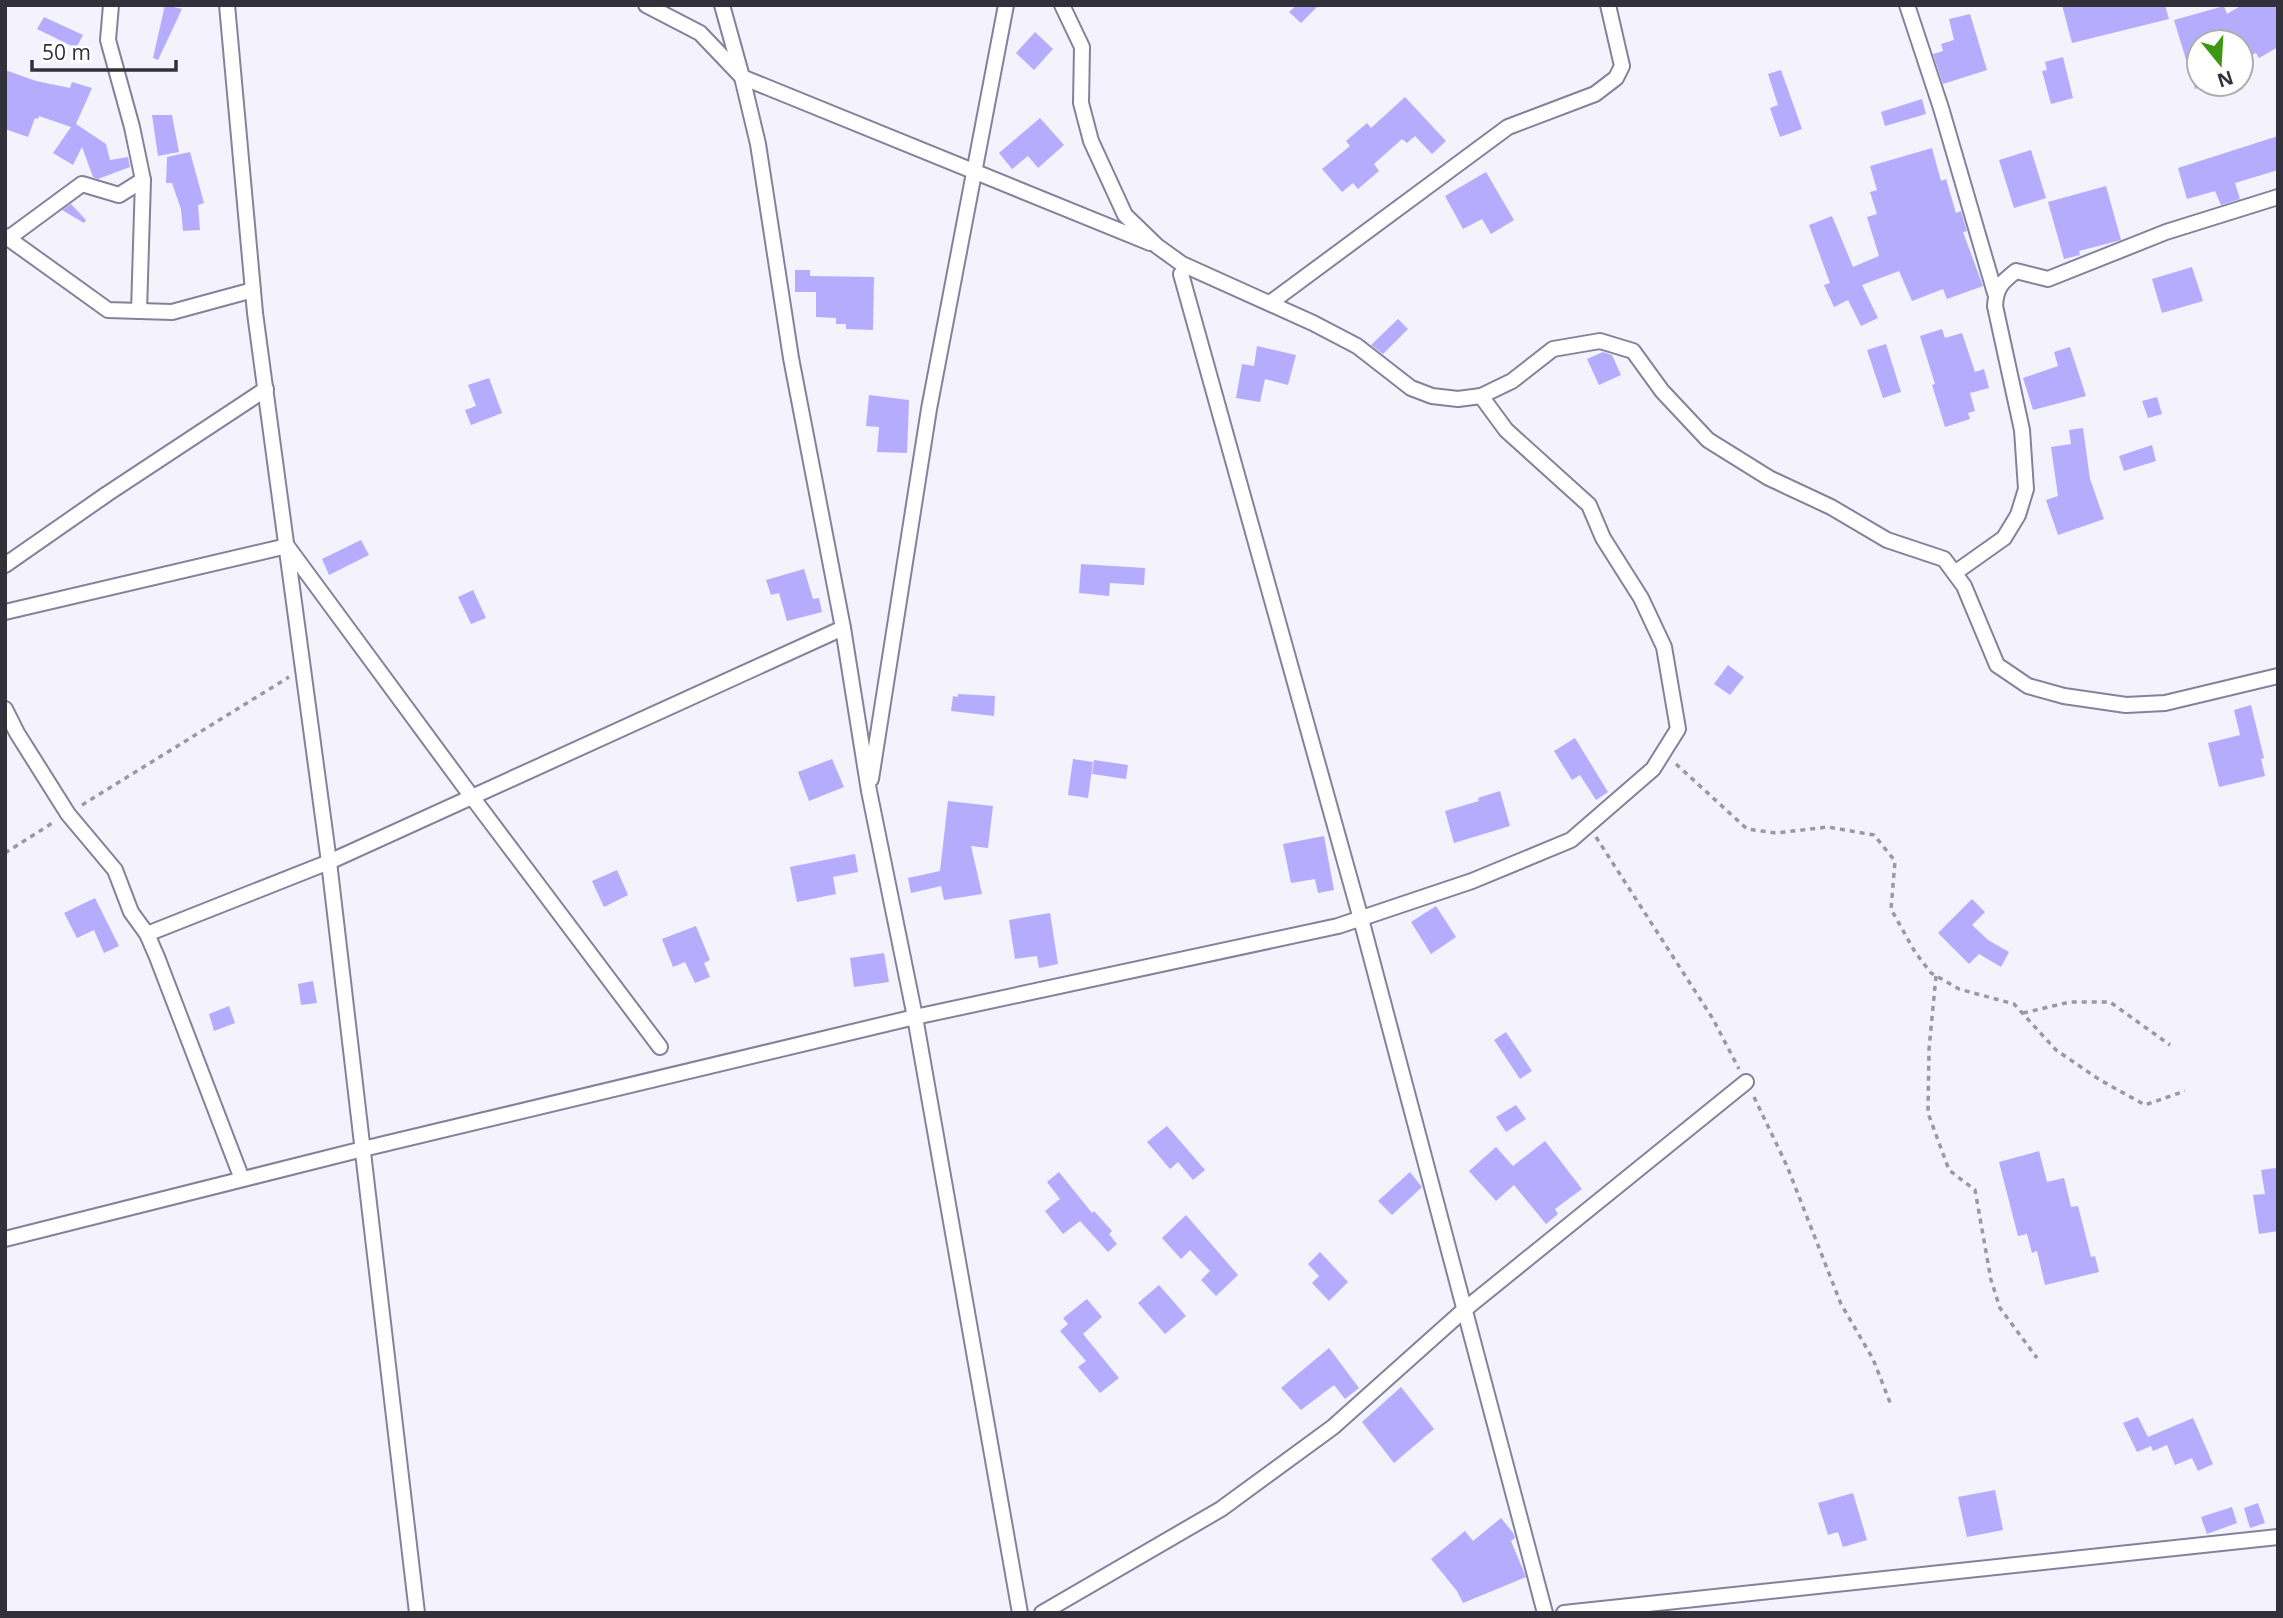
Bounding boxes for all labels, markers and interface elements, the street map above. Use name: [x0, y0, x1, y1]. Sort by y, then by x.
scale bar: [32, 28, 175, 72]
north arrow: [2185, 28, 2255, 98]
text: 50 m: [42, 38, 91, 66]
text: N: [2214, 64, 2237, 94]

